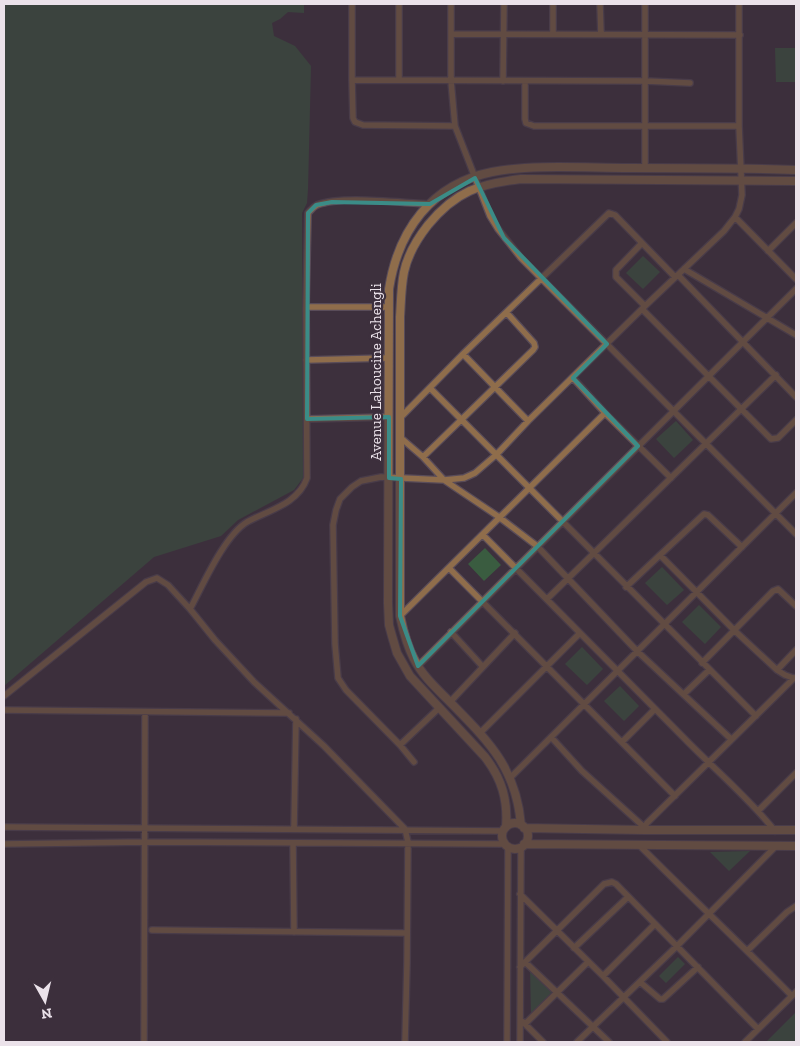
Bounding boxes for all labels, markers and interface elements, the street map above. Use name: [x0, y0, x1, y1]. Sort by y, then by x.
street label: Avenue Lahoucine Achengli: [367, 283, 385, 461]
north arrow: [20, 976, 70, 1026]
text: N: [40, 1004, 53, 1023]

